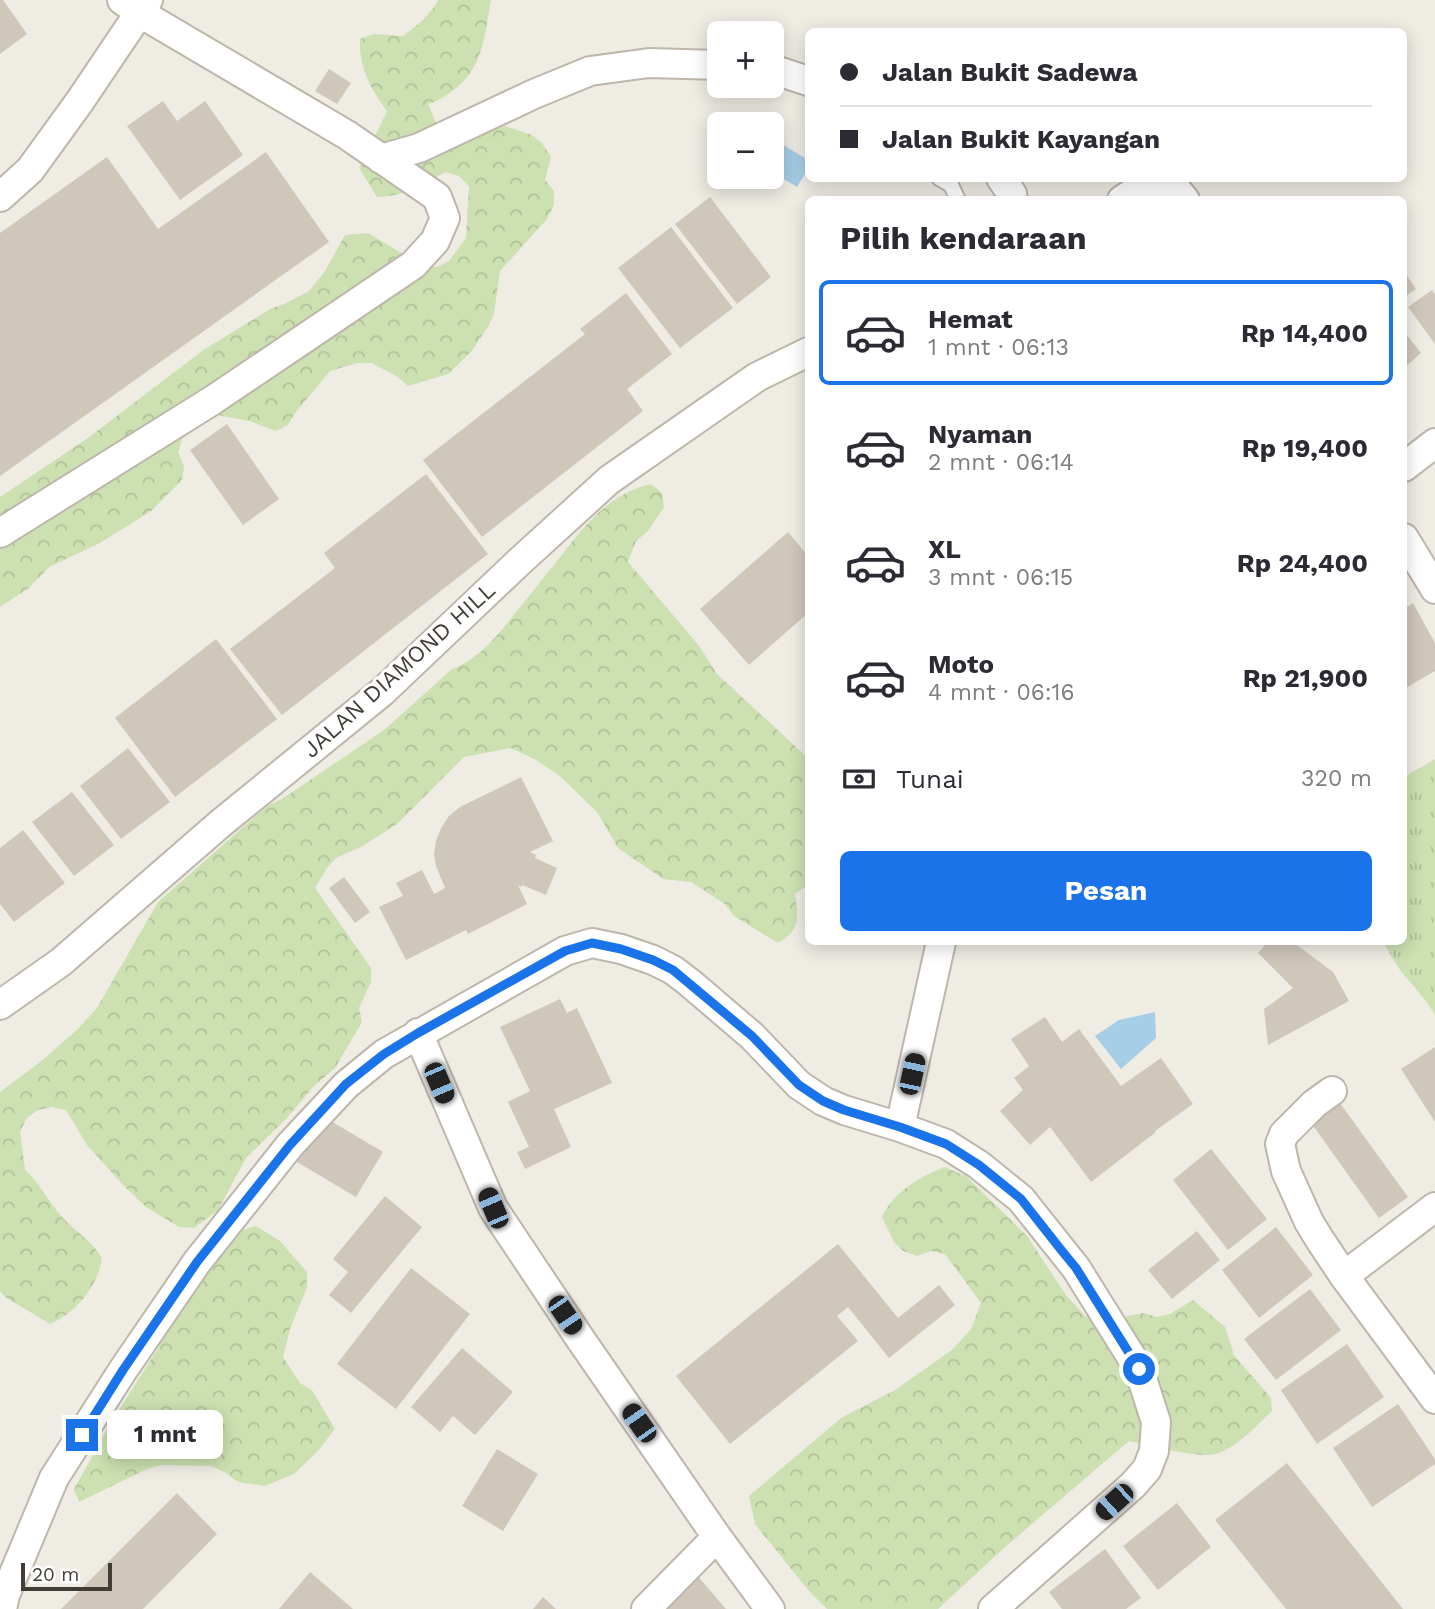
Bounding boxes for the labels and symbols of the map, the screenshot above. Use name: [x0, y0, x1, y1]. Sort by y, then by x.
street label: JALAN DIAMOND HILL: [297, 576, 501, 763]
car: [898, 1051, 927, 1097]
car: [422, 1060, 457, 1106]
car: [476, 1185, 511, 1231]
car: [545, 1292, 586, 1338]
route start: [1123, 1353, 1155, 1385]
car: [619, 1400, 660, 1446]
callout: 1 mnt: [106, 1410, 222, 1460]
route end: [66, 1419, 98, 1451]
car: [1092, 1480, 1137, 1524]
scale bar: [21, 1560, 112, 1592]

